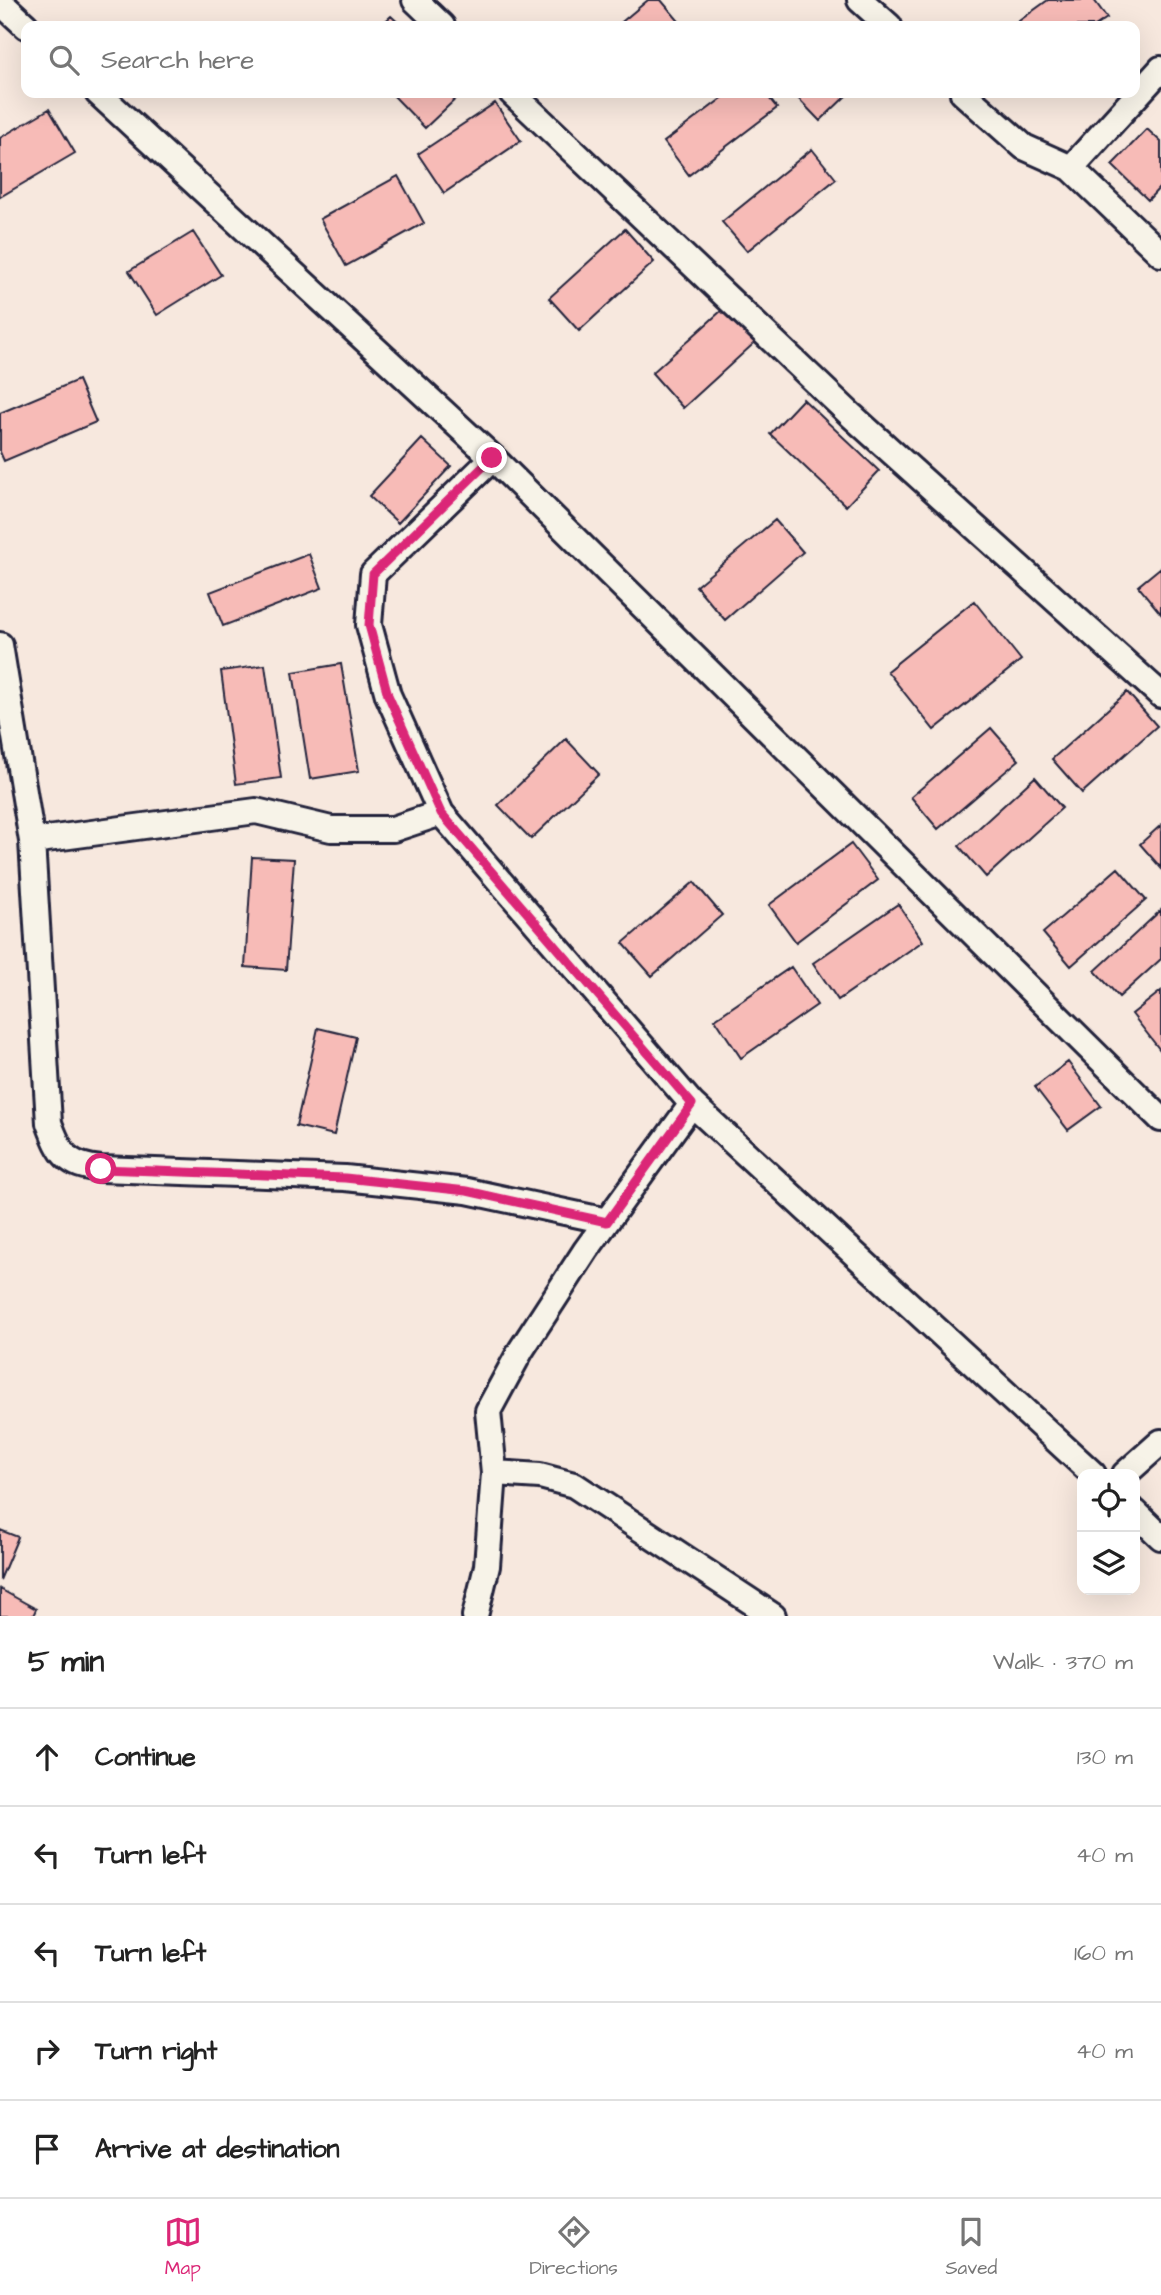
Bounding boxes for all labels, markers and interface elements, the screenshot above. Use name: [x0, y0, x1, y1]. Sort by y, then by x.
search box: [21, 21, 1140, 98]
icon: search: [45, 41, 83, 79]
text: Search here: [101, 42, 254, 78]
route end: [476, 442, 507, 473]
route start: [85, 1153, 116, 1184]
map controls: [1077, 1469, 1140, 1595]
button: locate: [1077, 1469, 1140, 1532]
button: layers: [1077, 1532, 1140, 1595]
text: 5 min: [28, 1641, 104, 1683]
text: Walk · 370 m: [993, 1646, 1133, 1678]
icon: ahead: [28, 1738, 66, 1776]
text: Continue: [95, 1739, 196, 1775]
text: 130 m: [1077, 1741, 1133, 1773]
icon: left: [28, 1836, 66, 1874]
text: Turn left: [95, 1837, 206, 1873]
text: 40 m: [1076, 1839, 1133, 1871]
icon: left: [28, 1934, 66, 1972]
text: Turn left: [95, 1935, 206, 1971]
text: 160 m: [1074, 1937, 1133, 1969]
icon: right: [28, 2032, 66, 2070]
text: Turn right: [95, 2033, 217, 2069]
text: 40 m: [1076, 2035, 1133, 2067]
icon: arrive: [28, 2130, 66, 2168]
text: Arrive at destination: [95, 2131, 340, 2167]
tab: Map: [164, 2213, 202, 2282]
tab: Directions: [529, 2213, 618, 2282]
tab: Saved: [945, 2213, 997, 2282]

